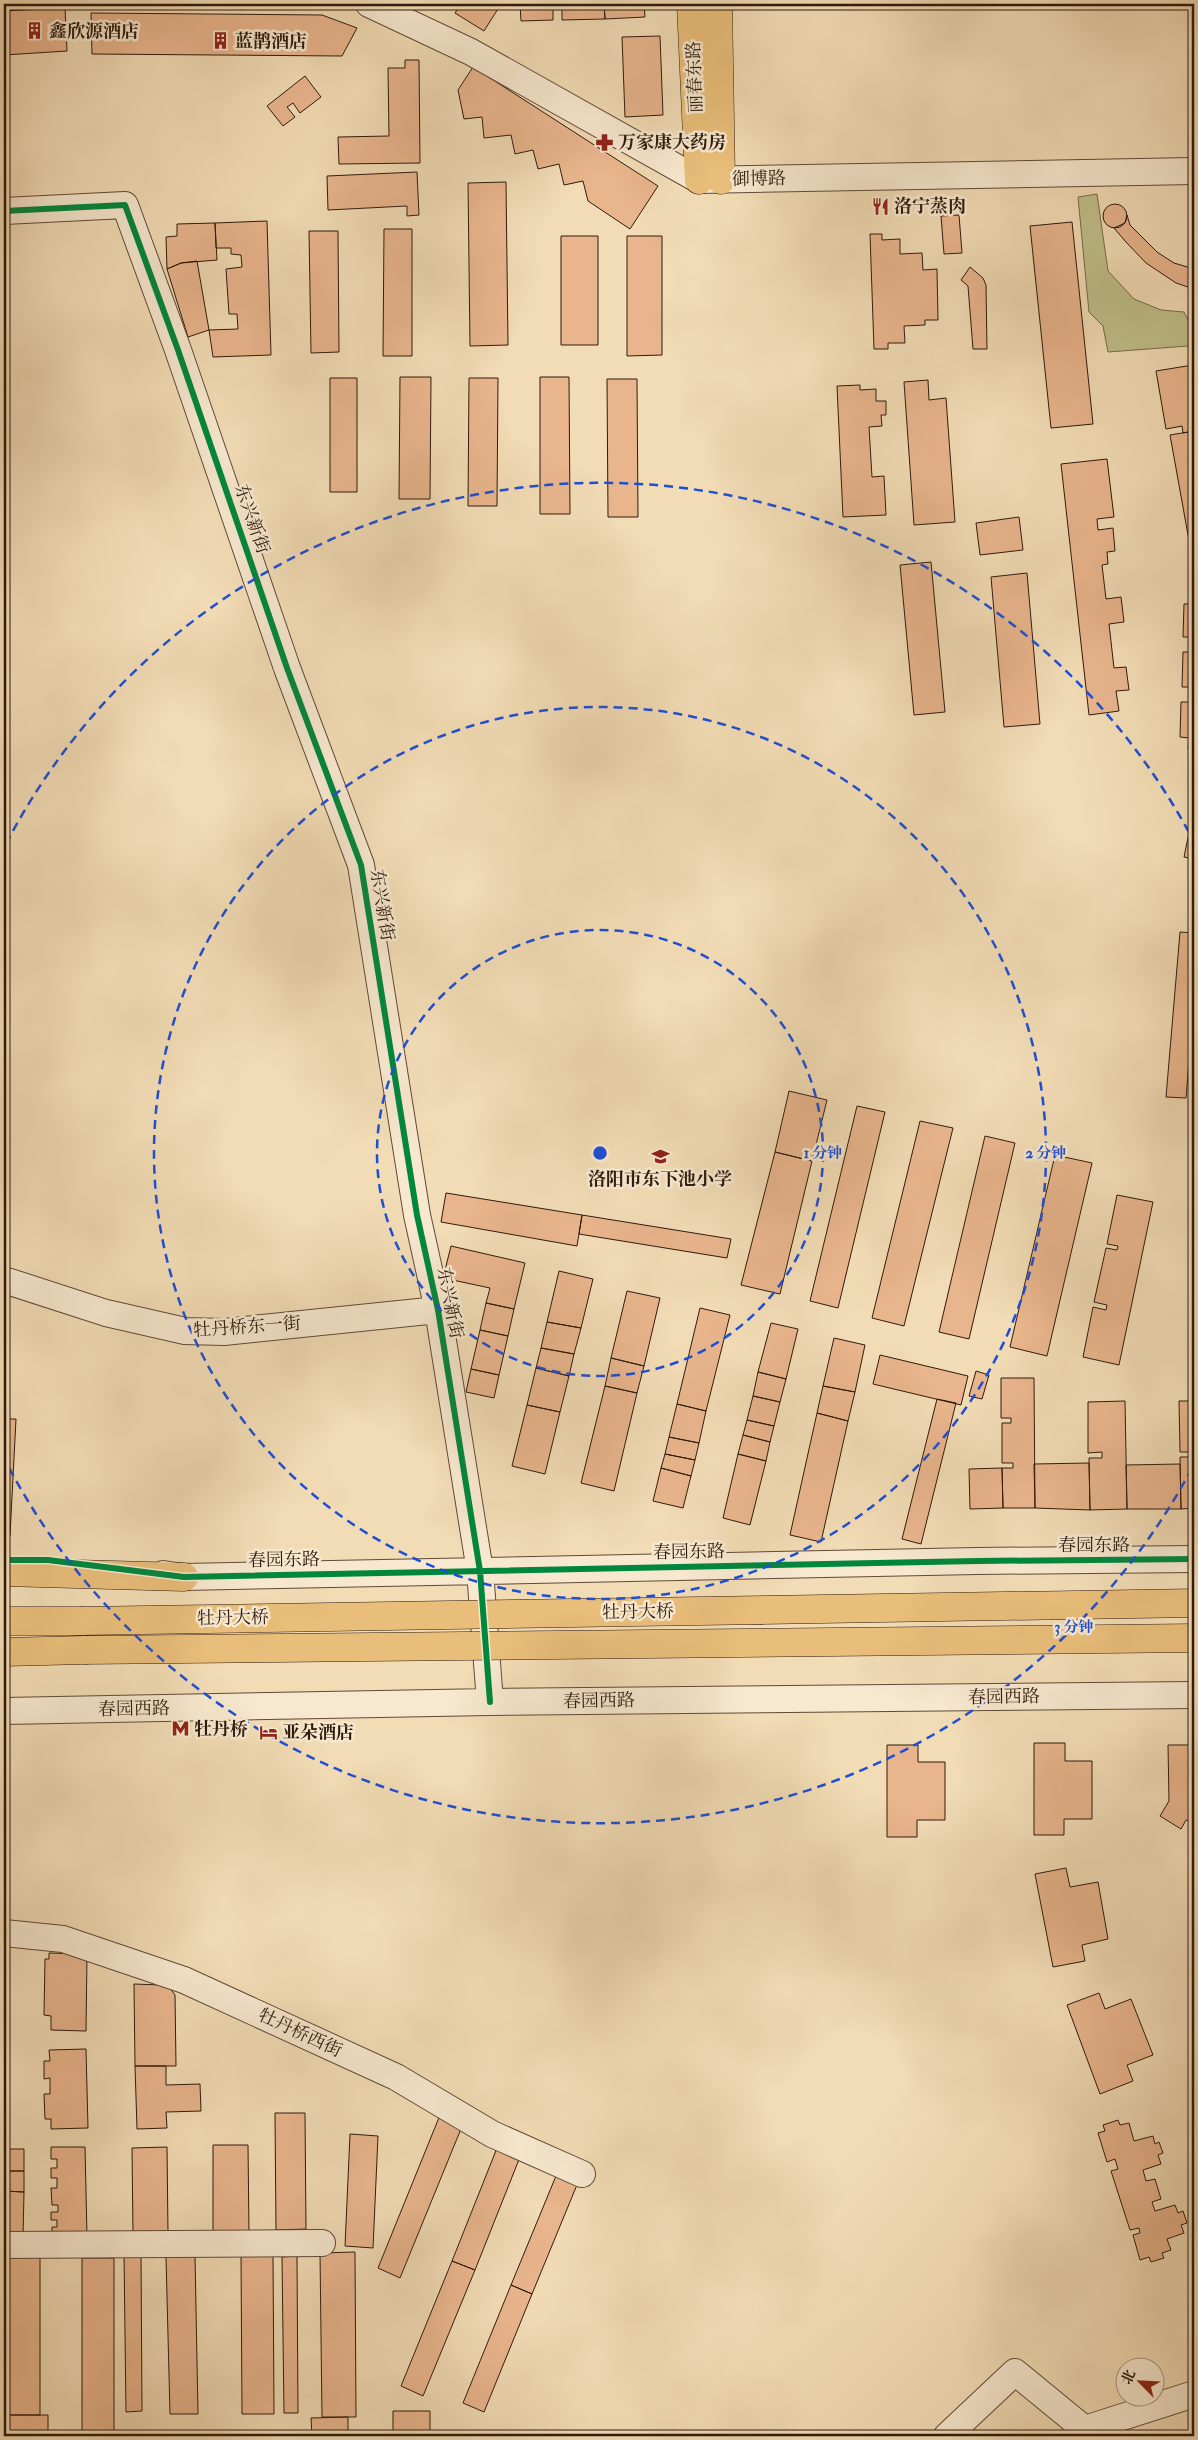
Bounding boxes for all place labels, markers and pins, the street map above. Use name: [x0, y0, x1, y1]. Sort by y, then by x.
place label: 鑫欣源酒店: [49, 20, 139, 43]
building icon: 鑫欣源酒店: [25, 21, 45, 41]
place label: 蓝鹊酒店: [235, 30, 307, 53]
building icon: 蓝鹊酒店: [211, 31, 231, 51]
place label: 万家康大药房: [618, 131, 726, 154]
pharmacy icon: 万家康大药房: [594, 132, 614, 152]
place label: 洛宁蒸肉: [894, 195, 966, 218]
restaurant icon: 洛宁蒸肉: [870, 196, 890, 216]
centre of rings: [591, 1144, 609, 1162]
school or university icon: 洛阳市东下池小学: [650, 1146, 670, 1166]
place label: 洛阳市东下池小学: [588, 1168, 732, 1191]
place label: 牡丹桥: [194, 1718, 248, 1741]
metro station icon: 牡丹桥: [170, 1719, 190, 1739]
place label: 亚朵酒店: [282, 1721, 354, 1744]
hotel icon: 亚朵酒店: [258, 1722, 278, 1742]

